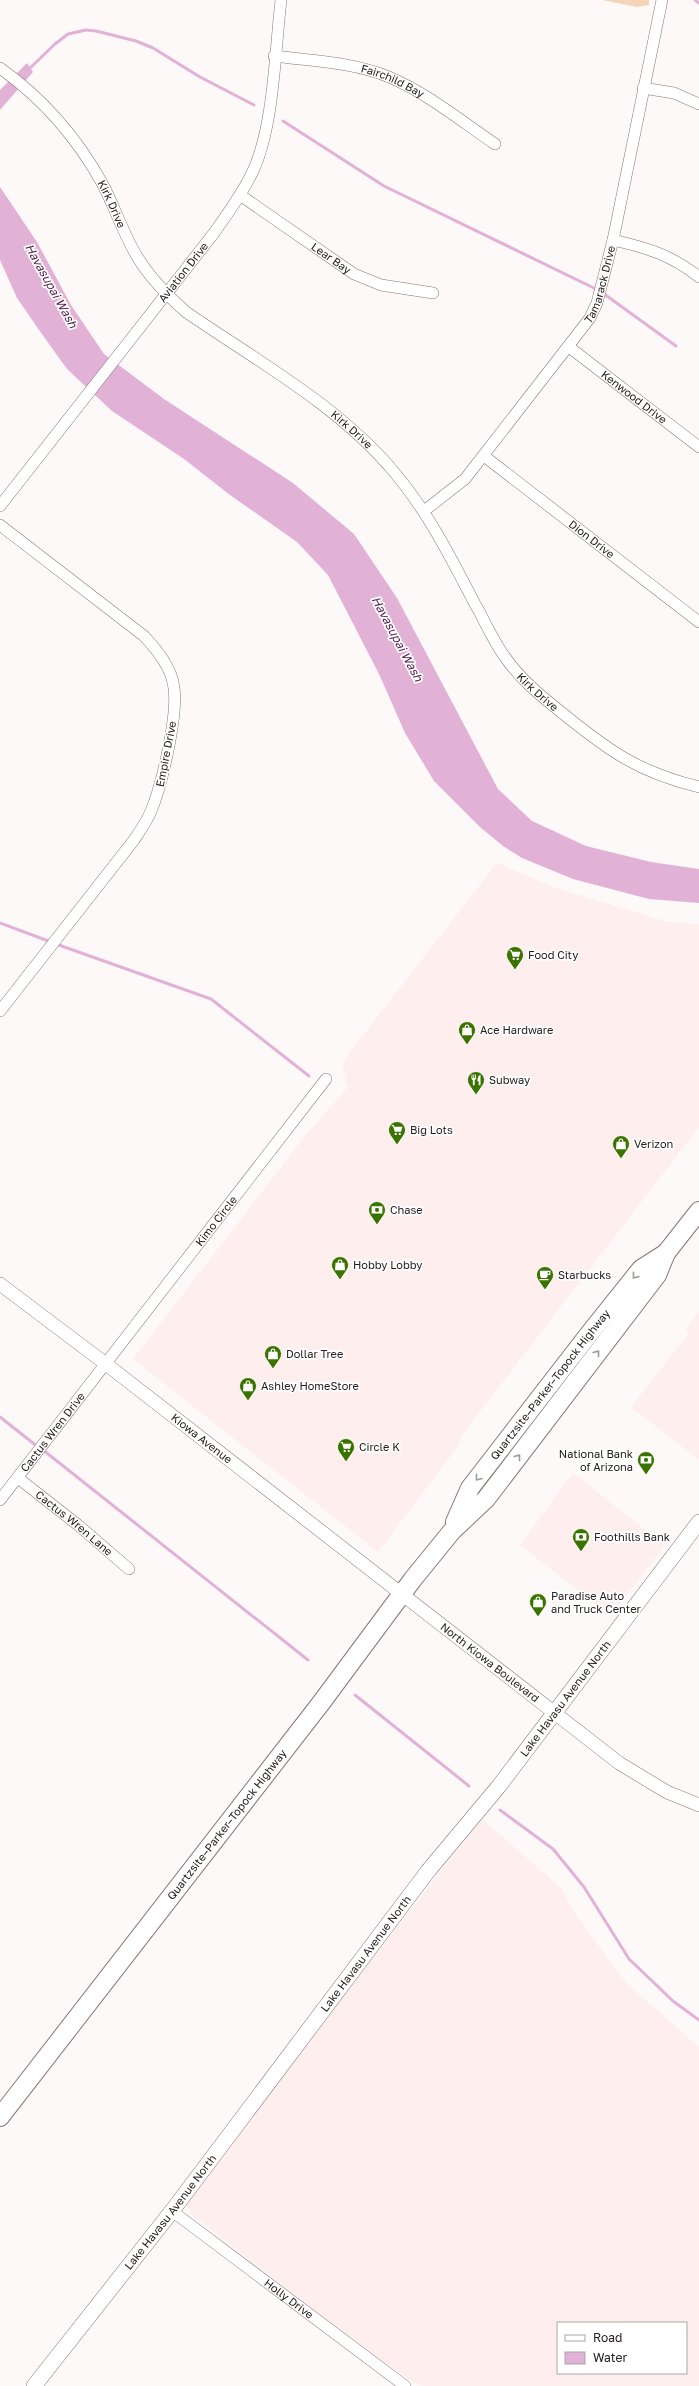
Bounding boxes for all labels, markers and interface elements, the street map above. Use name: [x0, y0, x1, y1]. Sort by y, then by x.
street label: Fairchild Bay: [360, 61, 427, 100]
street label: Kirk Drive: [96, 177, 129, 230]
street label: Aviation Drive: [155, 239, 210, 305]
street label: Lear Bay: [309, 240, 354, 276]
water label: Havasupai Wash: [22, 241, 81, 331]
street label: Tamarack Drive: [581, 244, 617, 326]
street label: Kenwood Drive: [599, 367, 670, 426]
street label: Kirk Drive: [329, 407, 376, 451]
street label: Dion Drive: [567, 517, 617, 560]
water label: Havasupai Wash: [369, 594, 427, 684]
street label: Kirk Drive: [514, 670, 561, 713]
street label: Empire Drive: [153, 720, 178, 788]
supermarket icon: Food City: [505, 945, 525, 970]
place label: Food City: [528, 948, 578, 961]
shop icon: Ace Hardware: [457, 1020, 477, 1045]
place label: Ace Hardware: [480, 1023, 553, 1036]
restaurant icon: Subway: [466, 1070, 486, 1095]
place label: Subway: [489, 1073, 530, 1086]
supermarket icon: Big Lots: [387, 1120, 407, 1145]
place label: Big Lots: [410, 1123, 453, 1136]
shop icon: Verizon: [611, 1134, 631, 1159]
place label: Verizon: [634, 1137, 673, 1150]
street label: Kimo Circle: [192, 1193, 239, 1248]
bank icon: Chase: [367, 1200, 387, 1225]
place label: Chase: [390, 1203, 423, 1216]
shop icon: Hobby Lobby: [330, 1255, 350, 1280]
place label: Hobby Lobby: [353, 1258, 422, 1271]
cafe icon: Starbucks: [535, 1265, 555, 1290]
place label: Starbucks: [558, 1268, 611, 1281]
one-way arrow: [633, 1271, 640, 1278]
street label: Quartzsite–Parker–Topock Highway: [487, 1307, 612, 1462]
shop icon: Dollar Tree: [263, 1344, 283, 1369]
place label: Dollar Tree: [286, 1347, 343, 1360]
one-way arrow: [592, 1351, 599, 1358]
shop icon: Ashley HomeStore: [238, 1376, 258, 1401]
place label: Ashley HomeStore: [261, 1379, 359, 1392]
street label: Cactus Wren Drive: [17, 1389, 87, 1474]
street label: Kiowa Avenue: [169, 1410, 235, 1466]
supermarket icon: Circle K: [336, 1437, 356, 1462]
place label: Circle K: [359, 1440, 400, 1453]
place label: National Bank of Arizona: [559, 1447, 633, 1473]
bank icon: National Bank of Arizona: [636, 1450, 656, 1475]
one-way arrow: [513, 1454, 520, 1461]
one-way arrow: [476, 1473, 483, 1480]
street label: Cactus Wren Lane: [33, 1487, 116, 1558]
bank icon: Foothills Bank: [571, 1527, 591, 1552]
place label: Foothills Bank: [594, 1530, 670, 1543]
place label: Paradise Auto and Truck Center: [551, 1589, 642, 1615]
shop icon: Paradise Auto and Truck Center: [528, 1592, 548, 1617]
street label: North Kiowa Boulevard: [438, 1620, 542, 1704]
street label: Lake Havasu Avenue North: [517, 1638, 613, 1759]
street label: Quartzsite–Parker–Topock Highway: [164, 1746, 289, 1902]
street label: Lake Havasu Avenue North: [318, 1893, 413, 2014]
street label: Lake Havasu Avenue North: [121, 2152, 218, 2272]
street label: Holly Drive: [262, 2276, 316, 2321]
legend: [557, 2322, 687, 2374]
text: Road: [593, 2330, 622, 2345]
text: Water: [593, 2350, 627, 2365]

